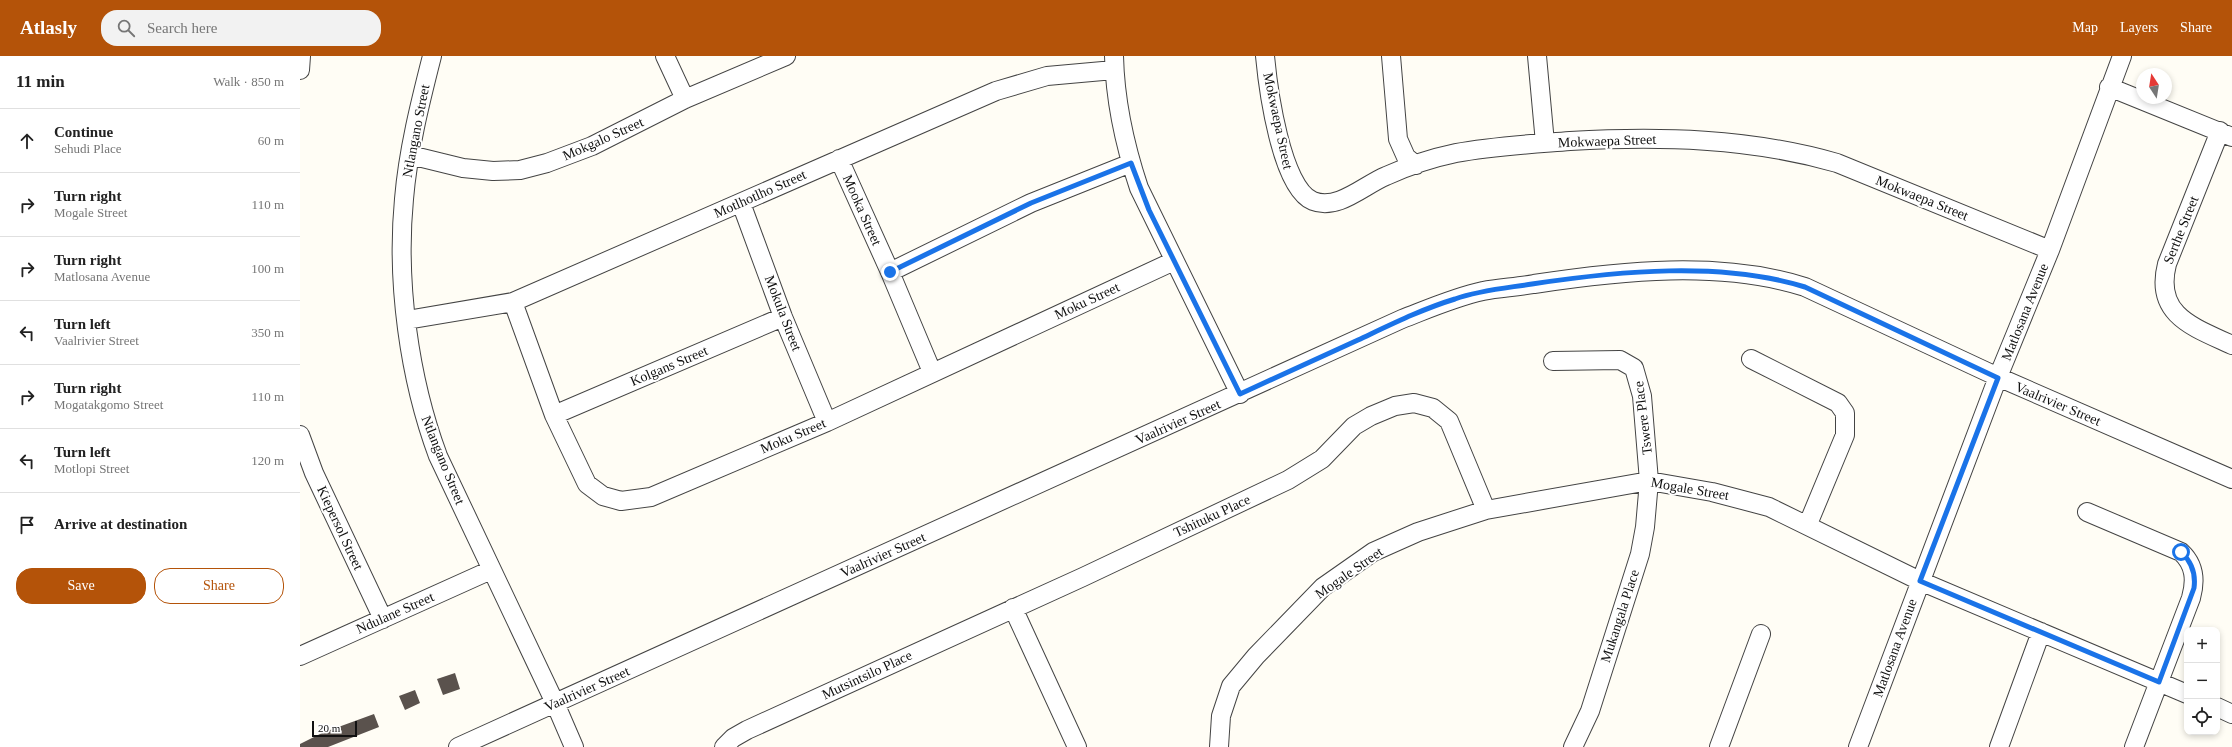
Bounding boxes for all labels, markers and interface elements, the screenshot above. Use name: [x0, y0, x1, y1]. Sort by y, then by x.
search box: [101, 10, 381, 46]
text: Atlasly: [20, 17, 77, 38]
icon: search: [115, 17, 137, 39]
text: Search here: [147, 20, 217, 36]
text: Map: [2072, 20, 2098, 35]
text: Layers: [2120, 20, 2158, 35]
text: Share: [2180, 20, 2212, 35]
north arrow: [2136, 68, 2172, 104]
street label: Mokwaepa Street: [1260, 71, 1296, 171]
text: 11 min: [16, 72, 65, 91]
text: Walk · 850 m: [213, 74, 284, 89]
street label: Ntlangano Street: [400, 83, 432, 179]
street label: Mokgalo Street: [560, 114, 646, 163]
text: Continue: [54, 124, 113, 140]
icon: ahead: [16, 130, 38, 152]
street label: Mokwaepa Street: [1558, 132, 1657, 150]
text: 60 m: [258, 133, 284, 148]
text: Sehudi Place: [54, 141, 122, 156]
street label: Motlhotlho Street: [712, 167, 808, 221]
street label: Mooka Street: [840, 172, 884, 248]
street label: Mokwaepa Street: [1874, 173, 1971, 223]
text: Turn right: [54, 188, 121, 204]
icon: right: [16, 194, 38, 216]
street label: Serthe Street: [2161, 194, 2201, 266]
text: 110 m: [252, 197, 284, 212]
text: Mogale Street: [54, 205, 127, 220]
text: Turn right: [54, 252, 121, 268]
icon: right: [16, 258, 38, 280]
text: 100 m: [251, 261, 284, 276]
street label: Matlosana Avenue: [1999, 261, 2051, 363]
route end: [881, 263, 899, 281]
text: Matlosana Avenue: [54, 269, 150, 284]
street label: Mokula Street: [762, 273, 804, 353]
street label: Moku Street: [1052, 279, 1122, 323]
text: Turn left: [54, 316, 111, 332]
icon: left: [16, 322, 38, 344]
text: 350 m: [251, 325, 284, 340]
text: Vaalrivier Street: [54, 333, 139, 348]
street label: Kolgans Street: [628, 343, 710, 389]
street label: Vaalrivier Street: [2013, 379, 2103, 429]
text: Turn right: [54, 380, 121, 396]
street label: Tswere Place: [1631, 380, 1655, 456]
icon: right: [16, 386, 38, 408]
text: 110 m: [252, 389, 284, 404]
text: Mogatakgomo Street: [54, 397, 163, 412]
street label: Vaalrivier Street: [1133, 397, 1223, 447]
street label: Ntlangano Street: [418, 413, 468, 507]
street label: Moku Street: [758, 415, 828, 457]
text: Turn left: [54, 444, 111, 460]
icon: left: [16, 450, 38, 472]
text: 120 m: [251, 453, 284, 468]
text: Motlopi Street: [54, 461, 129, 476]
street label: Mogale Street: [1650, 475, 1730, 503]
street label: Kiepersol Street: [314, 484, 366, 572]
street label: Tshituku Place: [1171, 492, 1253, 540]
icon: arrive: [16, 514, 38, 536]
text: Arrive at destination: [54, 516, 187, 532]
street label: Vaalrivier Street: [838, 530, 928, 580]
route start: [2172, 543, 2190, 561]
street label: Mogale Street: [1312, 544, 1386, 602]
button: Save: [16, 568, 146, 604]
button: Share: [154, 568, 284, 604]
street label: Mukangala Place: [1598, 568, 1642, 664]
street label: Ndulane Street: [354, 589, 436, 637]
street label: Matlosana Avenue: [1870, 597, 1920, 699]
map controls: [2184, 627, 2220, 735]
button: +: [2184, 627, 2220, 663]
street label: Mutsintsilo Place: [820, 648, 914, 702]
button: −: [2184, 663, 2220, 699]
street label: Vaalrivier Street: [542, 664, 632, 714]
button: locate: [2184, 699, 2220, 735]
scale bar: [312, 719, 357, 738]
text: 20 m: [318, 722, 340, 734]

